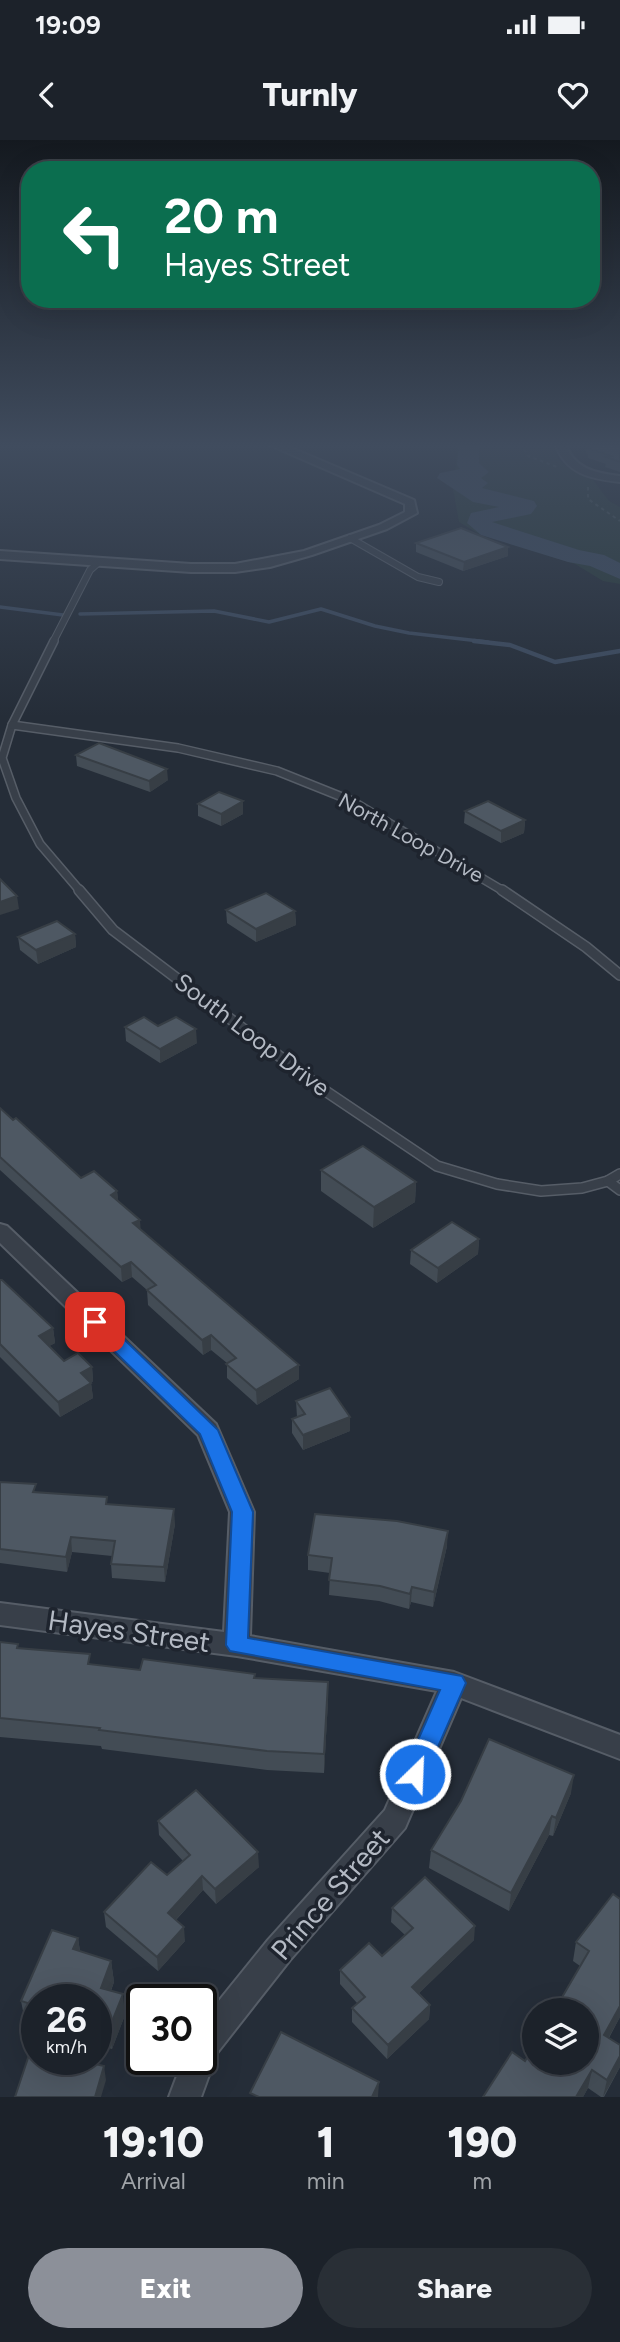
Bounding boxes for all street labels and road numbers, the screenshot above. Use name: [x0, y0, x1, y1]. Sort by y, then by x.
street label: North Loop Drive: [334, 787, 488, 888]
street label: South Loop Drive: [169, 967, 335, 1102]
street label: Hayes Street: [46, 1603, 212, 1659]
street label: Prince Street: [264, 1821, 396, 1967]

